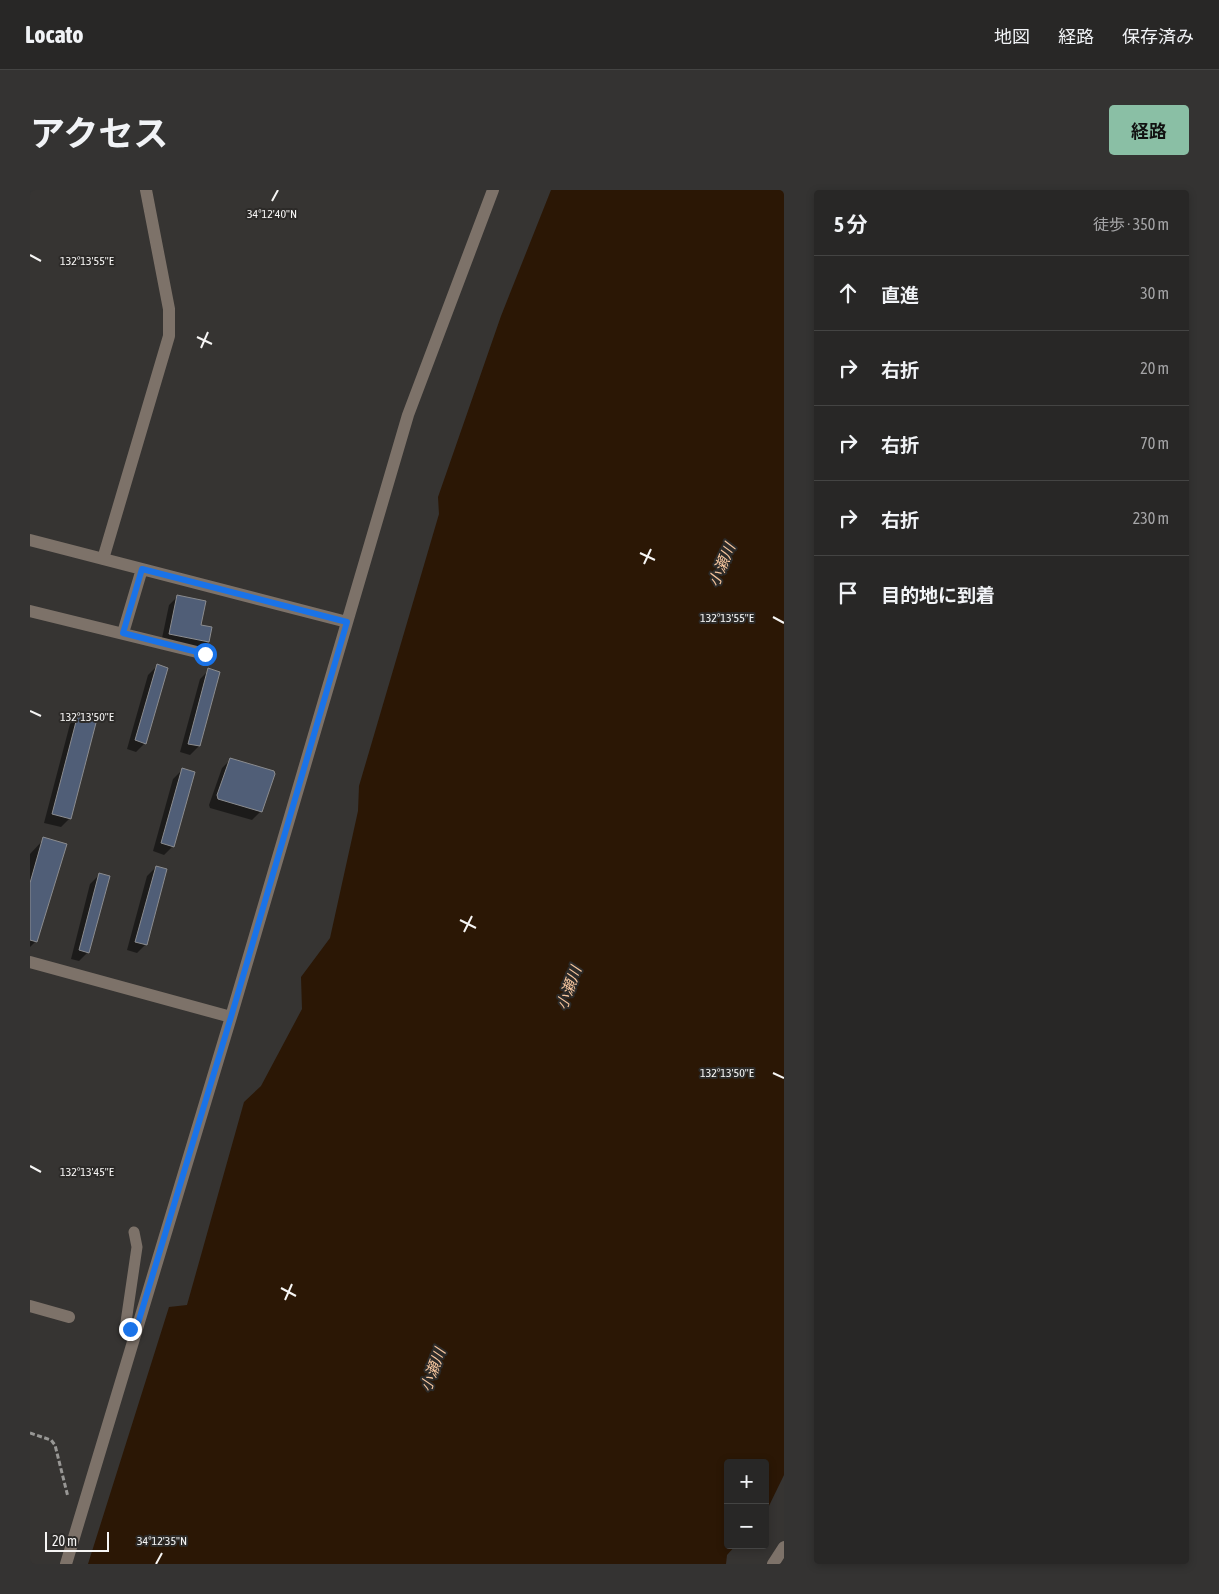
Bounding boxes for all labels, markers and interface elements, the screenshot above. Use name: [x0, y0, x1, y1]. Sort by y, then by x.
text: Locato: [25, 21, 84, 48]
text: 地図: [994, 26, 1030, 47]
text: 経路: [1058, 26, 1094, 47]
text: 保存済み: [1122, 26, 1194, 47]
button: 経路: [1109, 105, 1189, 155]
text: アクセス: [30, 113, 168, 153]
text: 34°12'40"N: [247, 207, 297, 221]
text: 5 分: [834, 212, 868, 236]
text: 徒歩 · 350 m: [1093, 215, 1169, 233]
text: 132°13'55"E: [60, 254, 114, 268]
icon: ahead: [834, 279, 862, 307]
text: 直進: [881, 284, 919, 306]
text: 30 m: [1140, 284, 1169, 302]
icon: right: [834, 354, 862, 382]
text: 右折: [881, 359, 919, 381]
text: 20 m: [1140, 359, 1169, 377]
icon: right: [834, 429, 862, 457]
text: 右折: [881, 434, 919, 456]
text: 70 m: [1140, 434, 1169, 452]
icon: right: [834, 504, 862, 532]
text: 右折: [881, 509, 919, 531]
text: 230 m: [1133, 509, 1169, 527]
water label: 小瀬川: [705, 539, 739, 589]
icon: arrive: [834, 579, 862, 607]
text: 目的地に到着: [881, 584, 995, 606]
text: 132°13'55"E: [700, 611, 754, 625]
route start: [194, 643, 217, 666]
text: 132°13'50"E: [60, 710, 114, 724]
water label: 小瀬川: [553, 962, 585, 1012]
text: 132°13'50"E: [700, 1066, 754, 1080]
text: 132°13'45"E: [60, 1165, 114, 1179]
route end: [119, 1318, 142, 1341]
water label: 小瀬川: [417, 1344, 449, 1394]
map controls: [724, 1459, 769, 1549]
button: +: [724, 1459, 769, 1504]
button: −: [724, 1504, 769, 1549]
scale bar: [45, 1529, 109, 1552]
text: 20 m: [52, 1533, 77, 1549]
text: 34°12'35"N: [137, 1534, 187, 1548]

